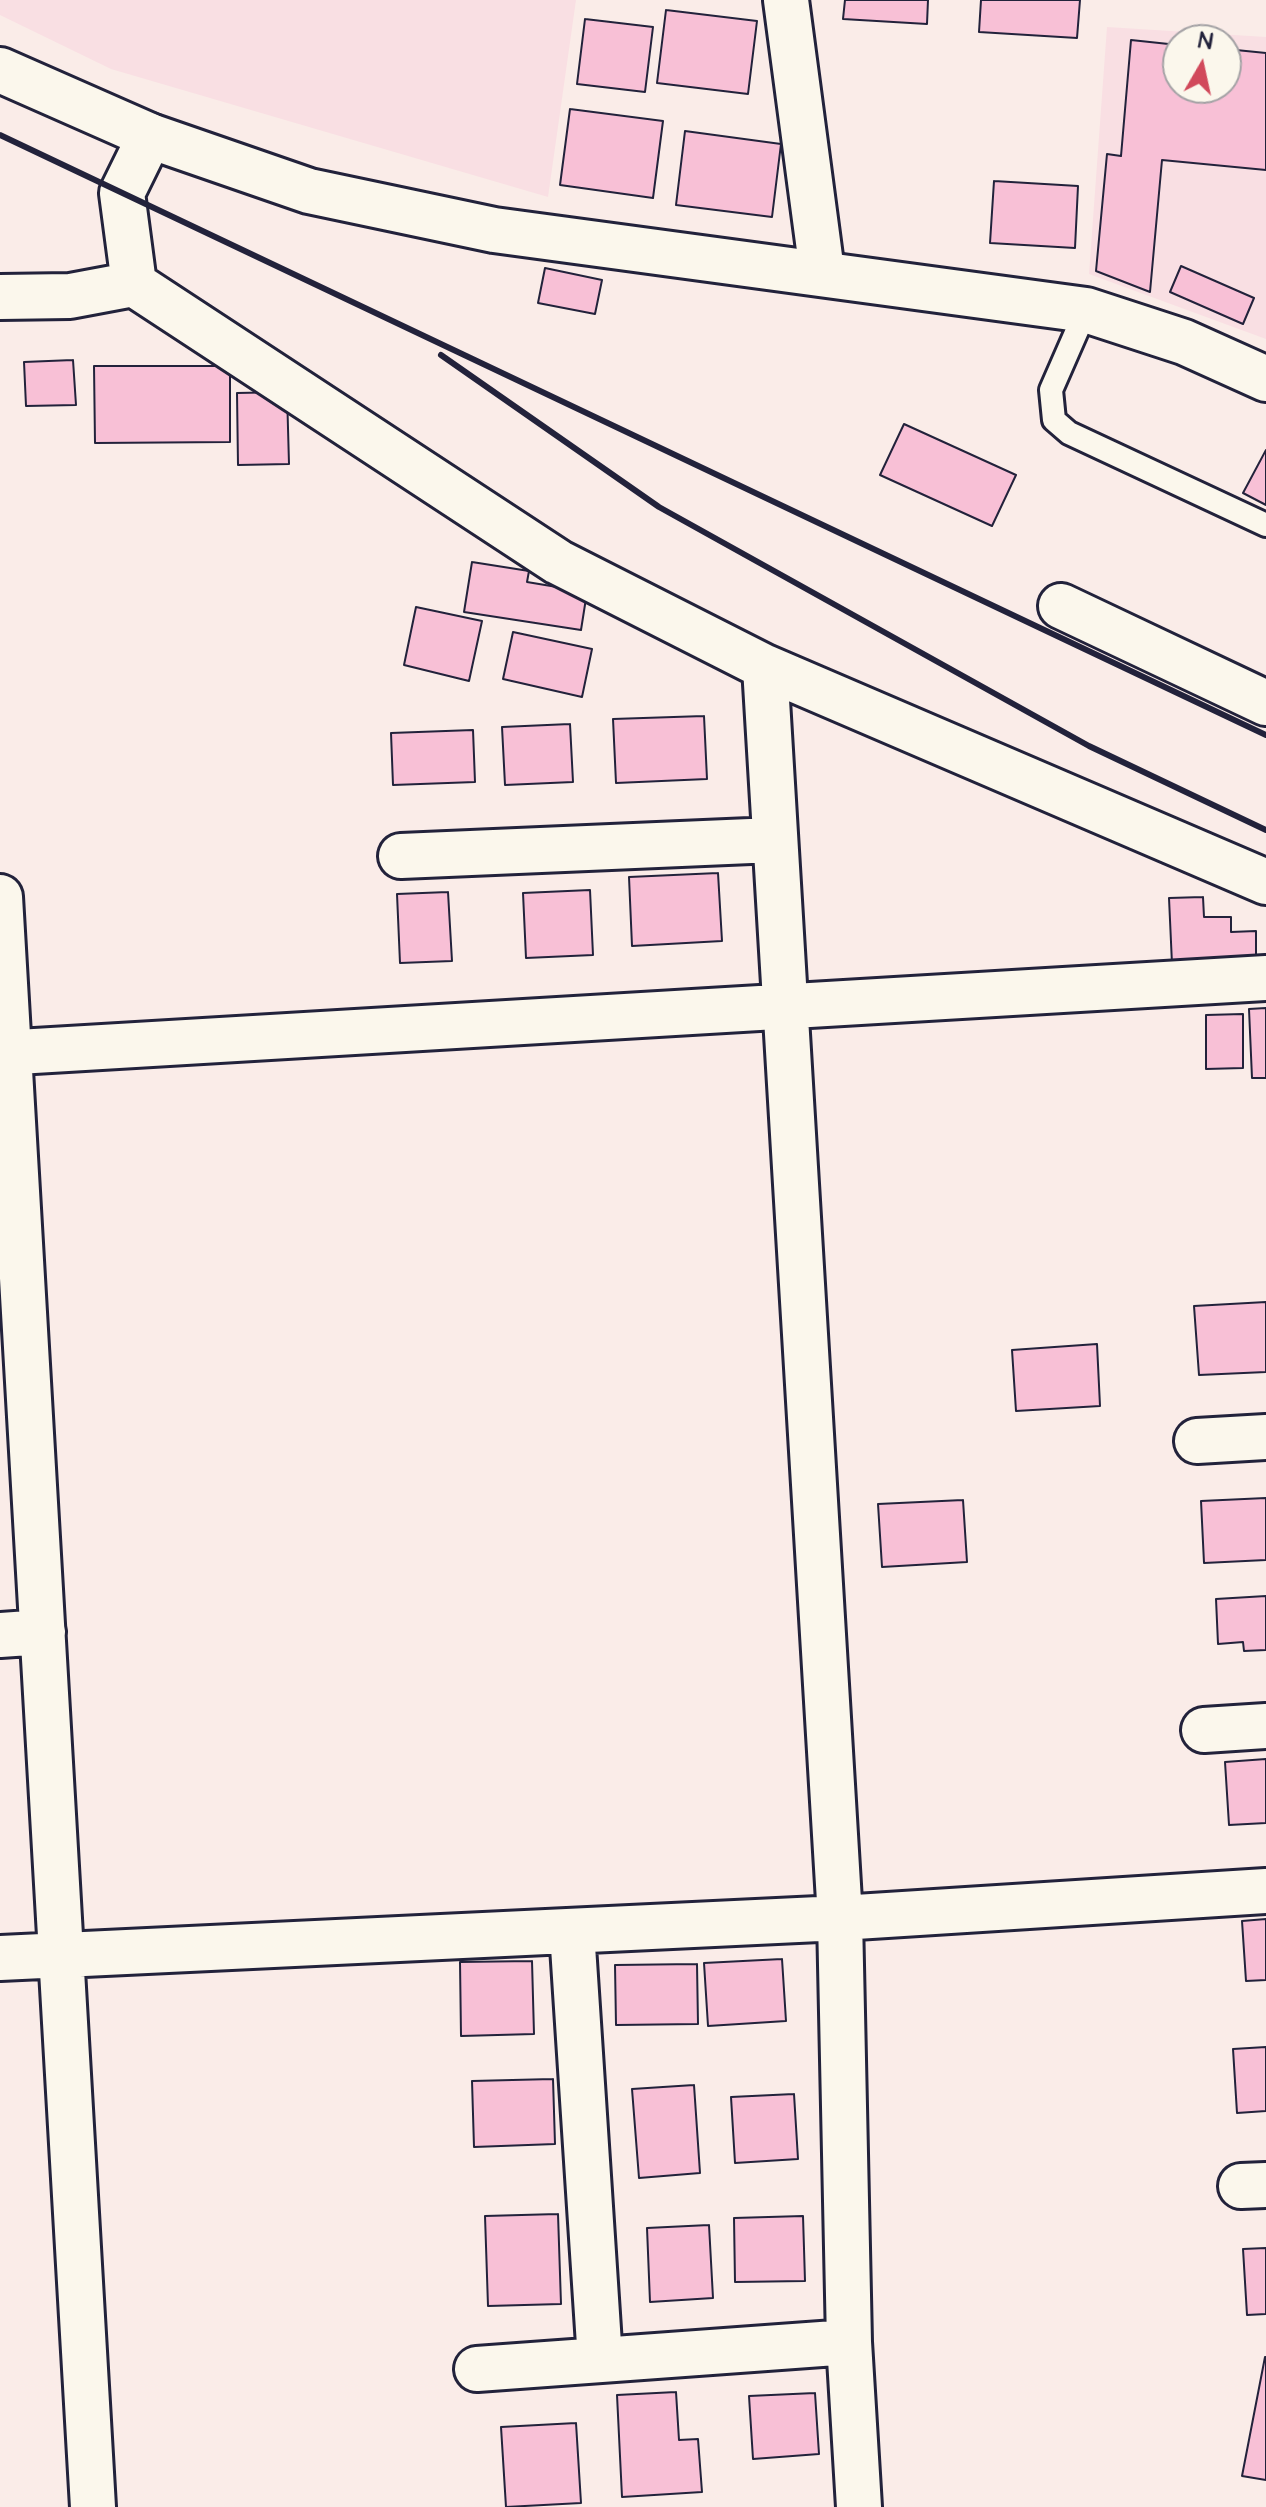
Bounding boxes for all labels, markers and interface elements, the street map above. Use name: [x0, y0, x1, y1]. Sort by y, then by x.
north arrow: [1162, 24, 1242, 104]
text: N: [1196, 25, 1215, 58]

